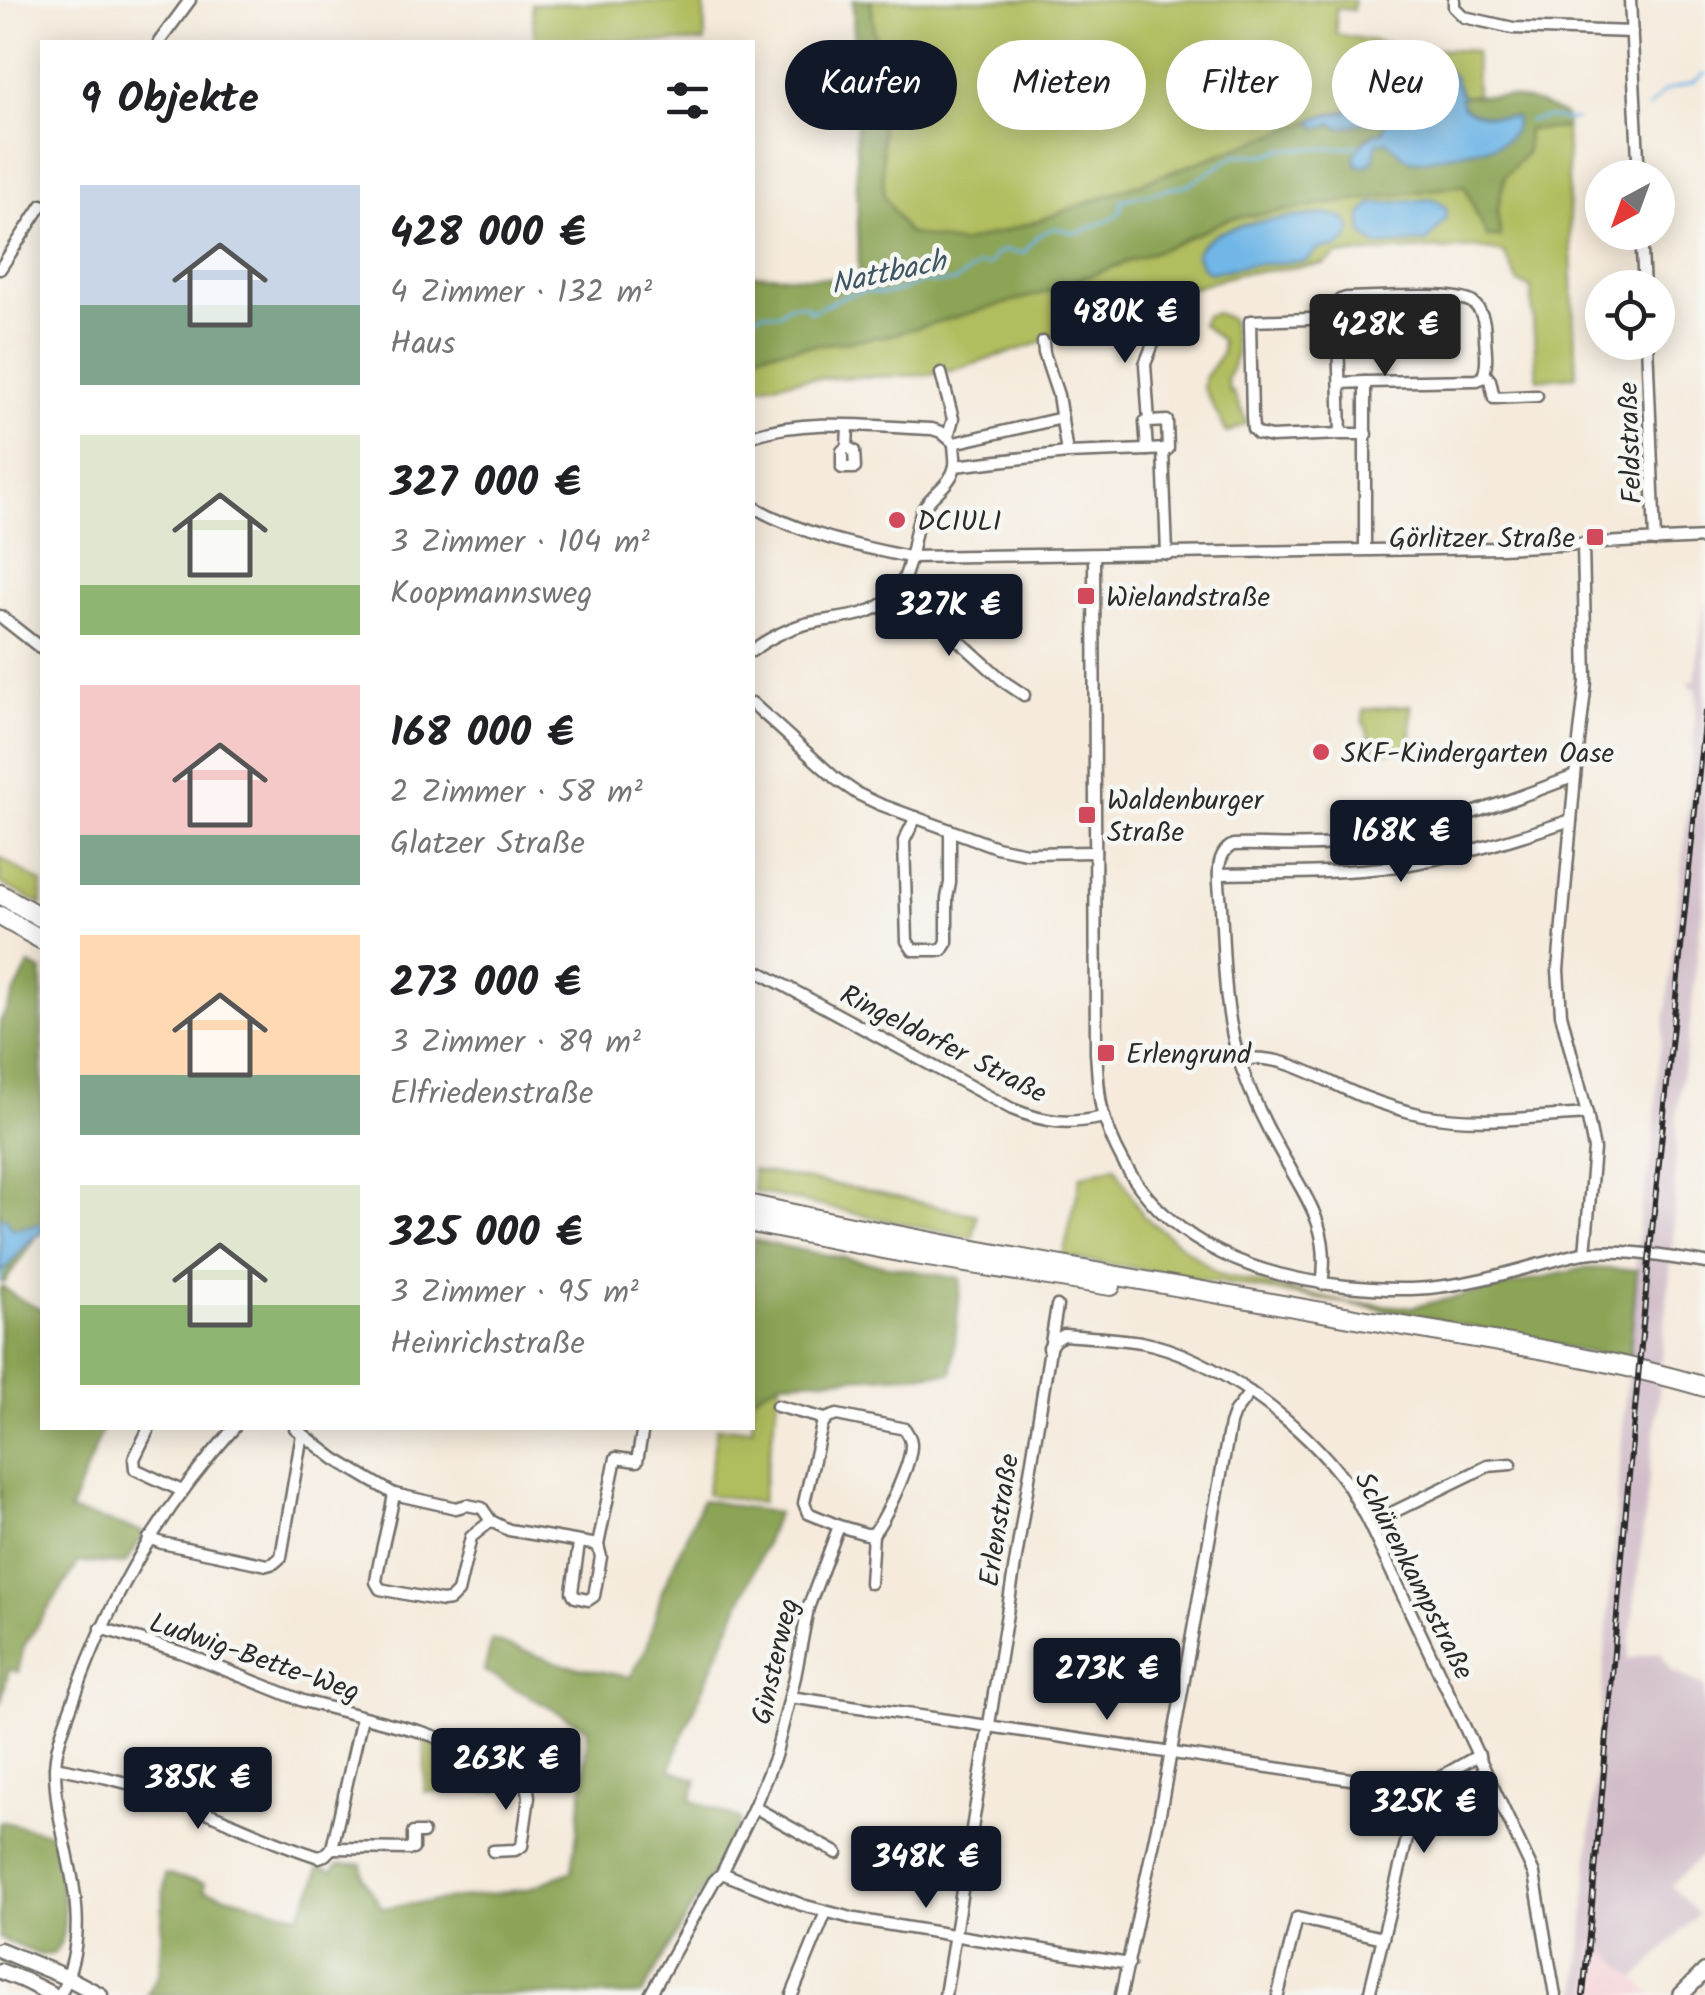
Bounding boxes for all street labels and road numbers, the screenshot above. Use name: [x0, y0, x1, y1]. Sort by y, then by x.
street label: Feldstraße: [1607, 381, 1656, 505]
street label: Ringeldorfer Straße: [831, 974, 1055, 1117]
street label: Erlenstraße: [968, 1450, 1033, 1590]
street label: Schürenkampstraße: [1341, 1464, 1485, 1689]
street label: Ginsterweg: [740, 1594, 813, 1729]
street label: Ludwig-Bette-Weg: [143, 1601, 365, 1715]

